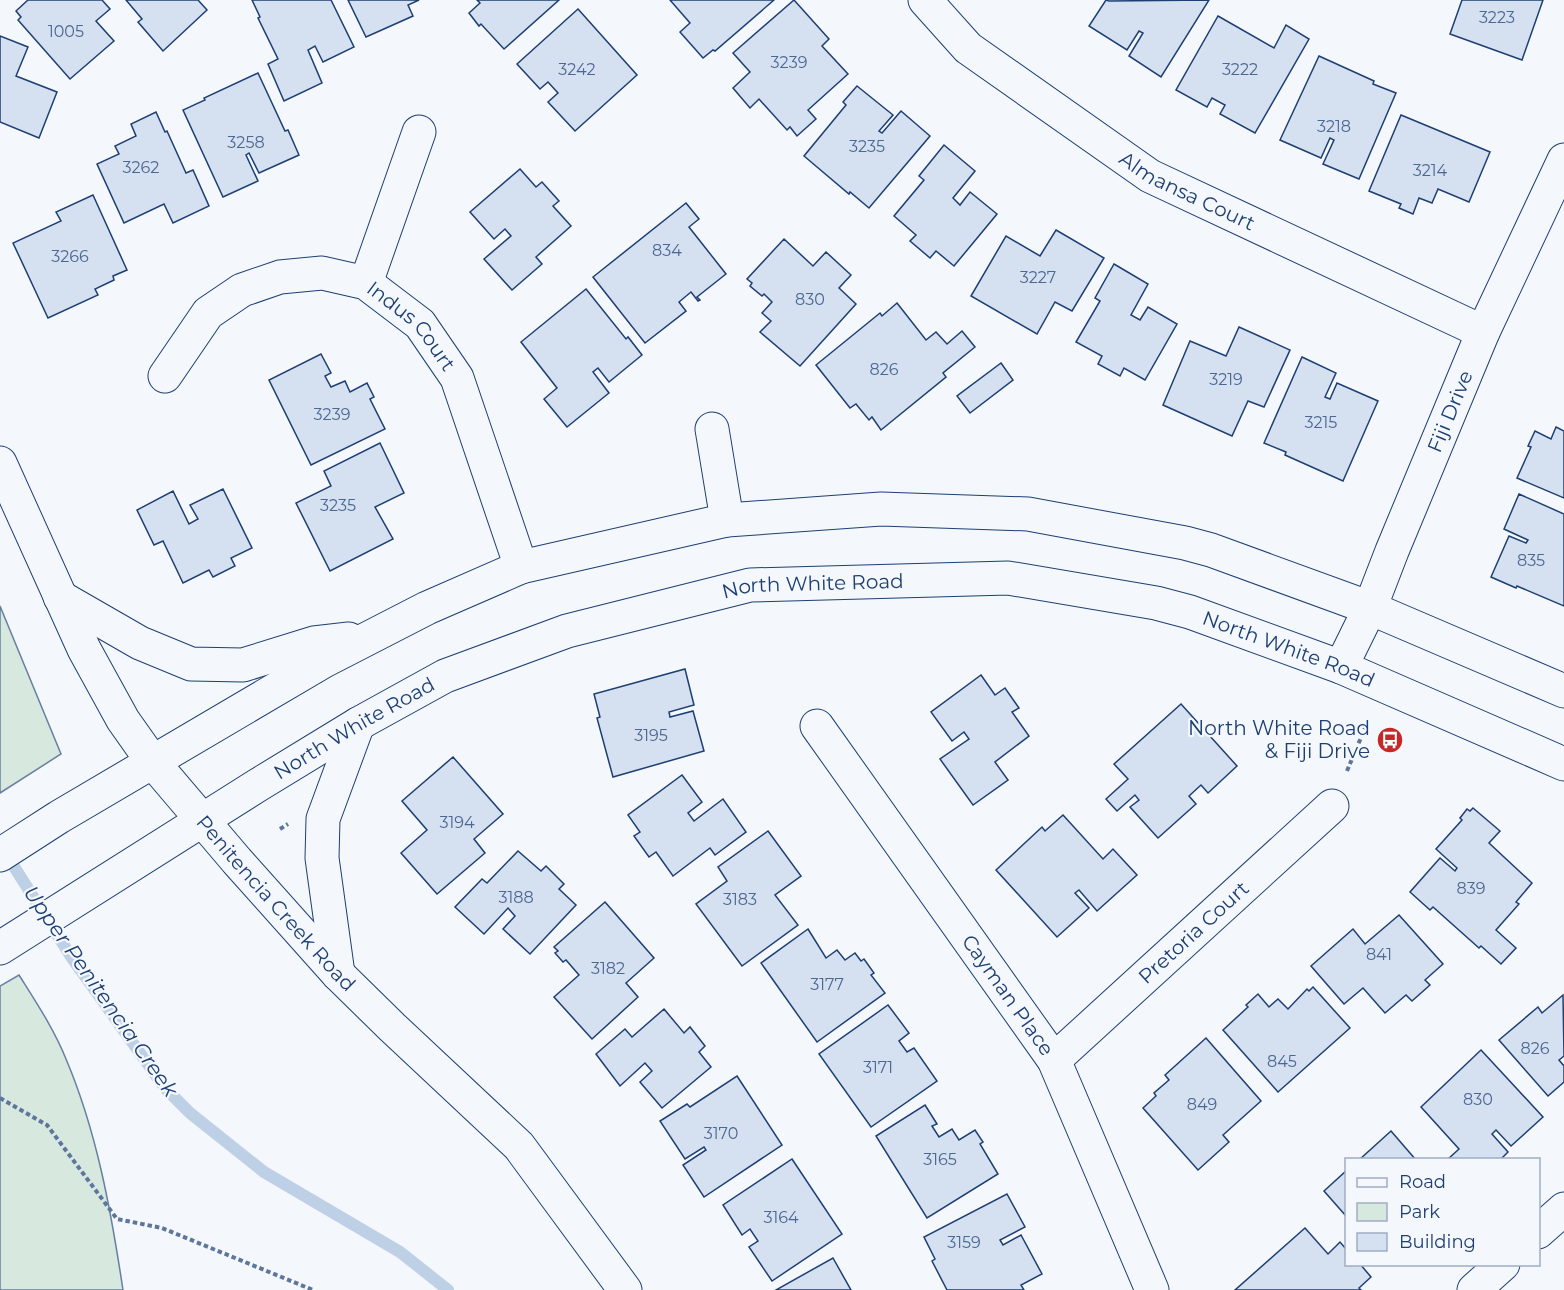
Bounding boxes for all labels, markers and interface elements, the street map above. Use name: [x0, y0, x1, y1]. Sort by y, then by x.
house number: 3223: [1479, 8, 1515, 27]
house number: 1005: [48, 22, 84, 41]
house number: 3239: [771, 53, 807, 72]
house number: 3242: [558, 60, 596, 79]
house number: 3222: [1222, 60, 1258, 79]
house number: 3218: [1317, 117, 1351, 136]
house number: 3258: [227, 133, 265, 152]
house number: 3235: [849, 137, 885, 156]
street label: Almansa Court: [1115, 146, 1259, 236]
house number: 3262: [123, 158, 159, 177]
house number: 3214: [1413, 161, 1448, 180]
house number: 834: [652, 241, 682, 260]
house number: 3266: [51, 247, 89, 266]
house number: 3227: [1020, 268, 1056, 287]
street label: Indus Court: [362, 276, 461, 376]
house number: 830: [795, 290, 825, 309]
house number: 826: [869, 360, 899, 379]
street label: Fiji Drive: [1422, 367, 1478, 456]
house number: 3219: [1209, 370, 1243, 389]
house number: 3239: [314, 405, 350, 424]
house number: 3215: [1305, 413, 1337, 432]
house number: 3235: [320, 496, 356, 515]
house number: 835: [1517, 551, 1545, 570]
street label: North White Road: [719, 569, 904, 604]
street label: North White Road: [1199, 606, 1378, 692]
street label: North White Road: [269, 672, 439, 784]
place label: North White Road & Fiji Drive: [1188, 716, 1370, 763]
bus stop icon: North White Road & Fiji Drive: [1375, 725, 1405, 755]
house number: 3195: [634, 726, 668, 745]
street label: Penitencia Creek Road: [191, 810, 360, 996]
house number: 3194: [439, 813, 475, 832]
street label: Pretoria Court: [1134, 876, 1254, 989]
house number: 839: [1457, 879, 1485, 898]
water label: Upper Penitencia Creek: [19, 881, 184, 1103]
house number: 3188: [498, 888, 534, 907]
house number: 3183: [723, 890, 757, 909]
street label: Cayman Place: [957, 930, 1059, 1060]
house number: 841: [1366, 945, 1392, 964]
house number: 3182: [591, 959, 625, 978]
house number: 3177: [810, 975, 844, 994]
house number: 826: [1520, 1039, 1550, 1058]
house number: 845: [1267, 1052, 1297, 1071]
house number: 3171: [863, 1058, 893, 1077]
house number: 830: [1463, 1090, 1493, 1109]
house number: 849: [1187, 1095, 1217, 1114]
house number: 3170: [704, 1124, 738, 1143]
house number: 3165: [923, 1150, 957, 1169]
legend: [1345, 1158, 1540, 1266]
text: Road: [1399, 1171, 1446, 1193]
text: Park: [1399, 1201, 1440, 1223]
house number: 3164: [763, 1208, 799, 1227]
text: Building: [1399, 1231, 1476, 1253]
house number: 3159: [947, 1233, 981, 1252]

